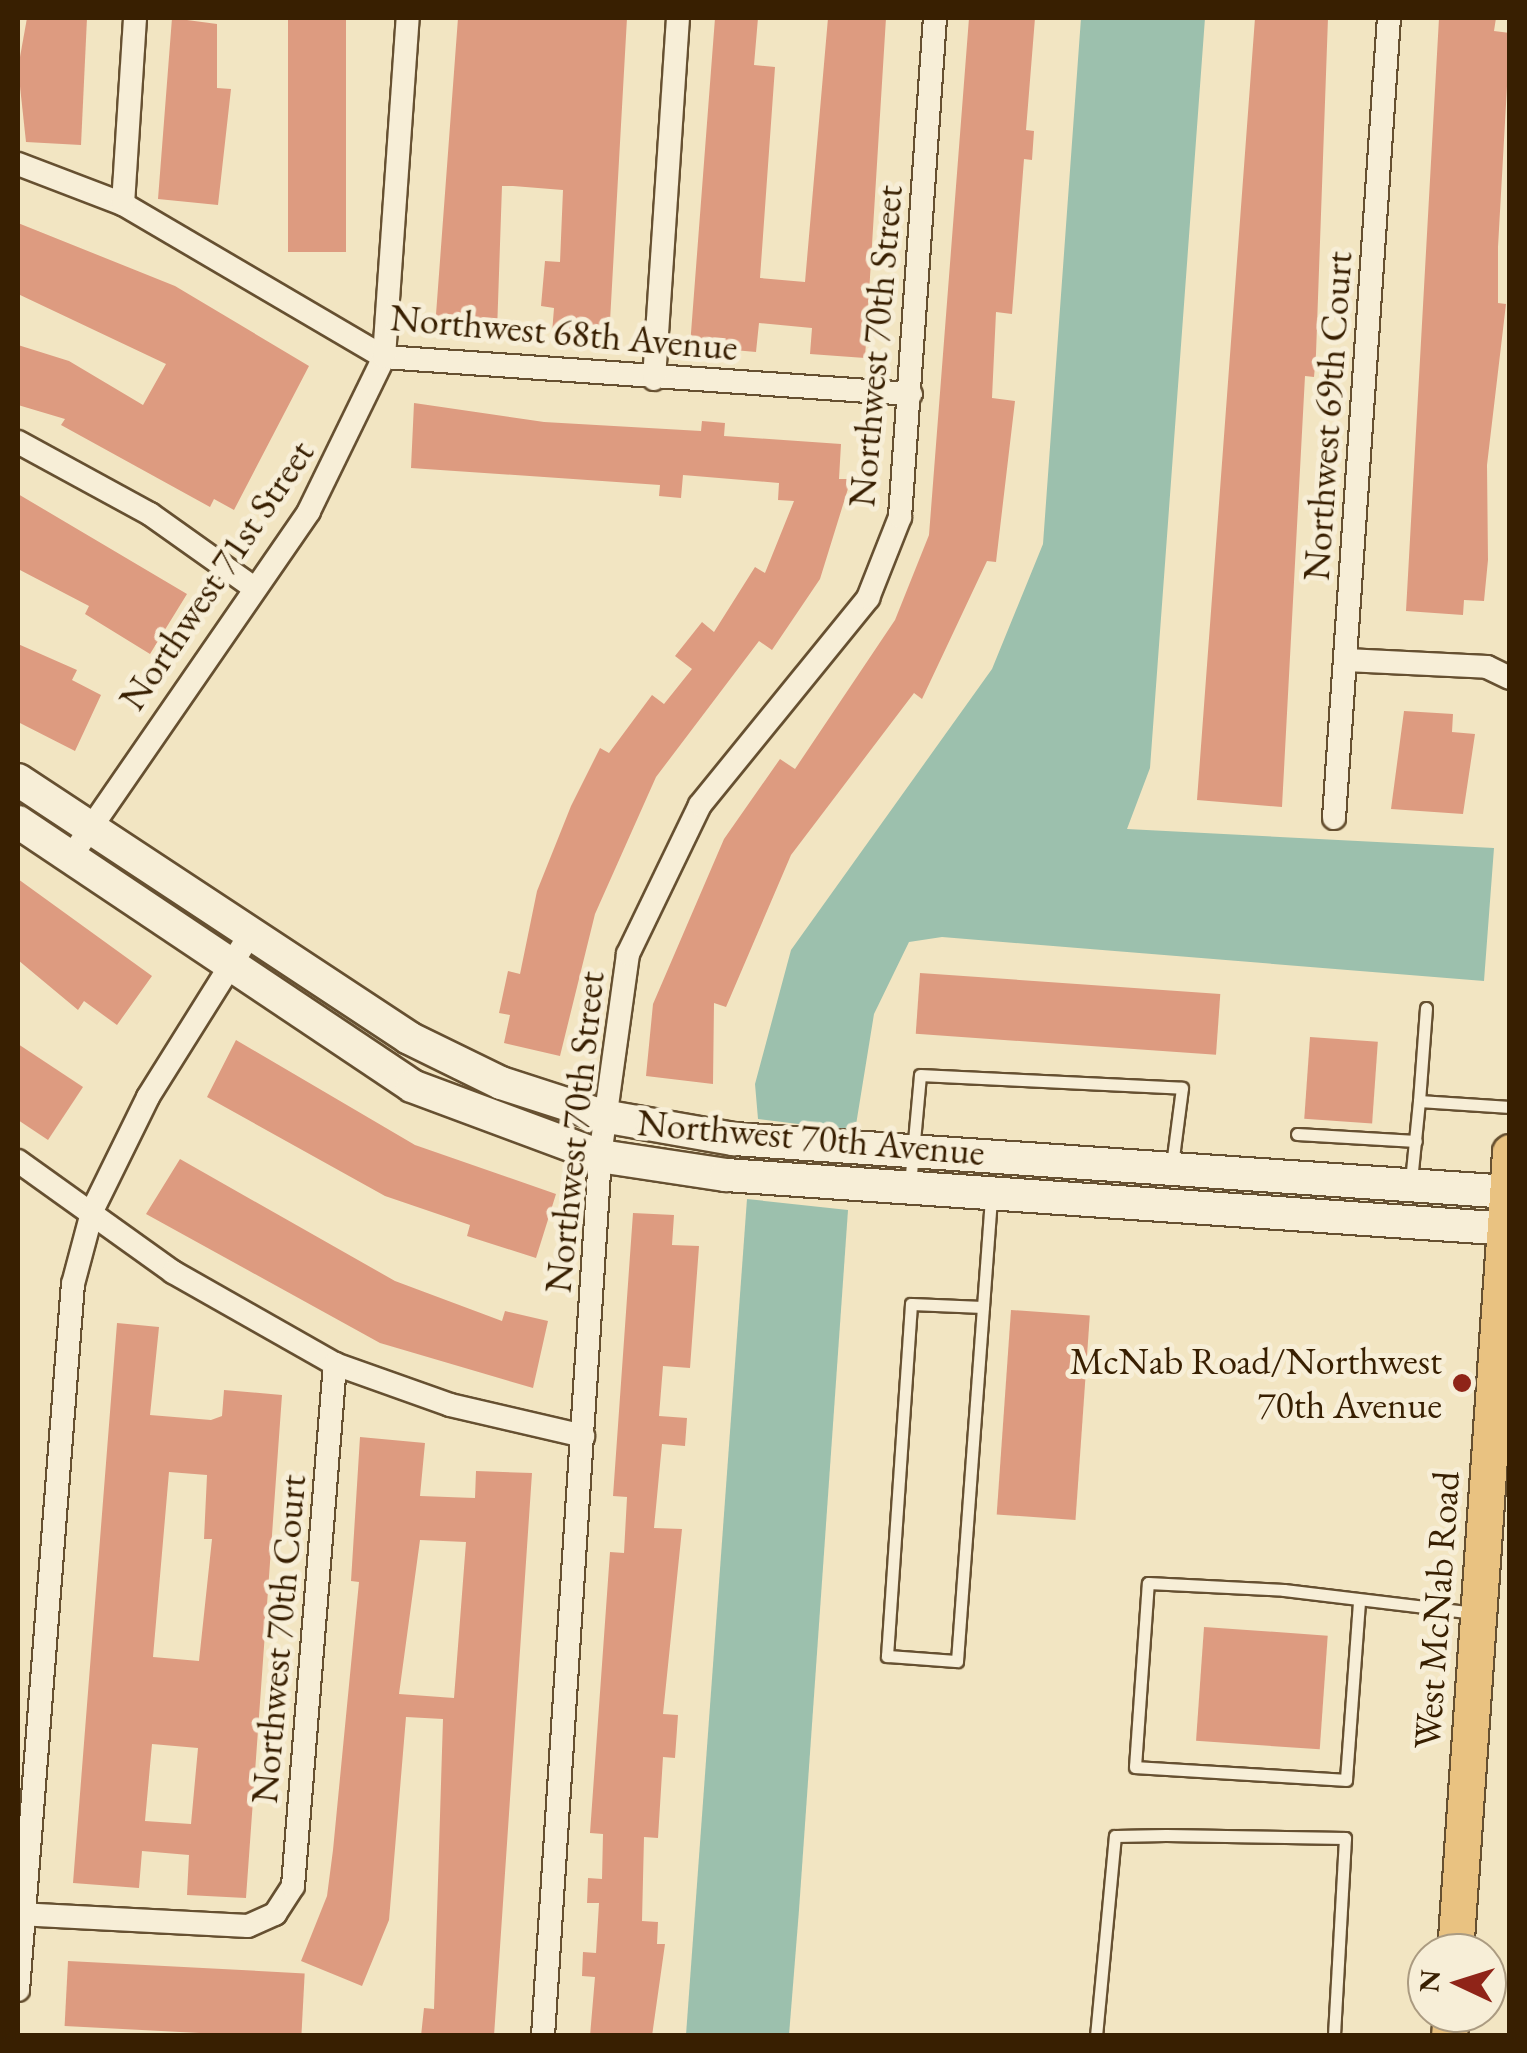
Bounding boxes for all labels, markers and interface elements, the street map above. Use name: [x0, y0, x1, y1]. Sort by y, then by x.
street label: Northwest 70th Street: [838, 183, 912, 509]
street label: Northwest 69th Court: [1293, 250, 1361, 582]
street label: Northwest 68th Avenue: [388, 294, 740, 370]
street label: Northwest 71st Street: [109, 431, 323, 719]
street label: Northwest 70th Street: [534, 969, 614, 1295]
street label: Northwest 70th Avenue: [635, 1099, 987, 1175]
place label: McNab Road/Northwest 70th Avenue: [1070, 1338, 1442, 1428]
marker: McNab Road/Northwest 70th Avenue: [1451, 1372, 1473, 1394]
street label: West McNab Road: [1404, 1469, 1468, 1751]
street label: Northwest 70th Court: [241, 1473, 315, 1805]
north arrow: [1407, 1933, 1507, 2033]
text: N: [1410, 1968, 1448, 1994]

